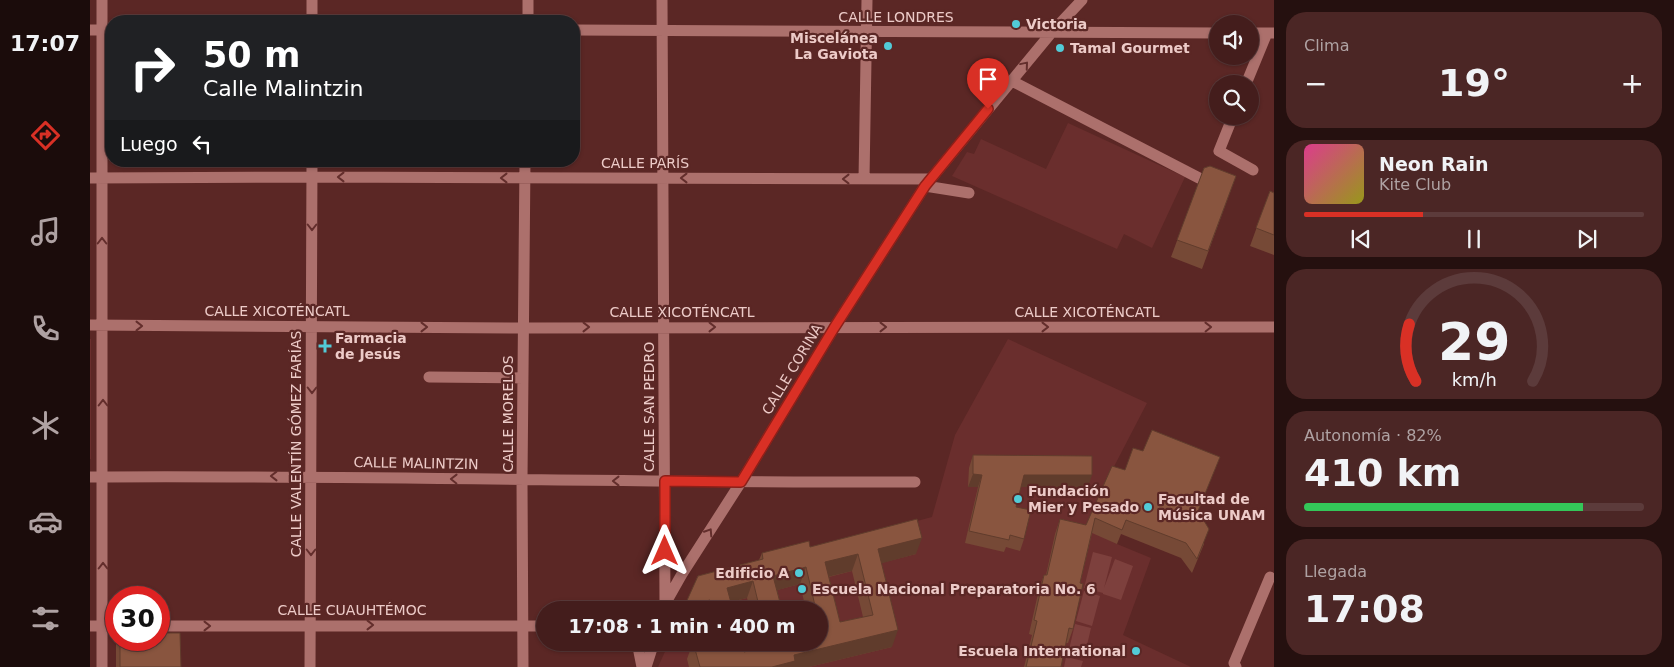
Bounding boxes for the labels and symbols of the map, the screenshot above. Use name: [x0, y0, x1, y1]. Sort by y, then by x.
street label: CALLE LONDRES: [838, 9, 954, 25]
place label: Victoria: [1026, 16, 1087, 32]
marker: Victoria: [1010, 18, 1022, 30]
place label: Miscelánea La Gaviota: [790, 30, 878, 62]
marker: Miscelánea La Gaviota: [882, 40, 894, 52]
place label: Tamal Gourmet: [1070, 40, 1190, 56]
marker: Tamal Gourmet: [1054, 42, 1066, 54]
pin: [967, 58, 1009, 109]
one-way arrow: [1019, 62, 1027, 71]
street label: CALLE PARÍS: [601, 155, 689, 171]
one-way arrow: [337, 172, 345, 182]
one-way arrow: [500, 173, 508, 183]
one-way arrow: [680, 173, 688, 183]
one-way arrow: [842, 174, 850, 184]
one-way arrow: [307, 224, 317, 232]
one-way arrow: [97, 237, 107, 244]
street label: CALLE XICOTÉNCATL: [204, 303, 350, 319]
street label: CALLE XICOTÉNCATL: [609, 304, 755, 320]
street label: CALLE XICOTÉNCATL: [1014, 304, 1160, 320]
street label: CALLE CORINA: [759, 320, 826, 417]
one-way arrow: [135, 321, 143, 331]
one-way arrow: [420, 322, 428, 332]
one-way arrow: [582, 322, 590, 332]
one-way arrow: [709, 322, 717, 332]
one-way arrow: [879, 322, 887, 332]
one-way arrow: [1042, 322, 1049, 332]
one-way arrow: [1204, 322, 1212, 332]
place label: Farmacia de Jesús: [335, 330, 407, 362]
street label: CALLE VALENTÍN GÓMEZ FARÍAS: [287, 331, 304, 557]
marker: Farmacia de Jesús: [319, 340, 331, 352]
street label: CALLE SAN PEDRO: [641, 342, 657, 472]
street label: CALLE MORELOS: [500, 355, 516, 473]
one-way arrow: [307, 386, 317, 394]
one-way arrow: [98, 399, 108, 407]
street label: CALLE MALINTZIN: [353, 454, 479, 472]
one-way arrow: [269, 471, 277, 481]
one-way arrow: [449, 474, 457, 484]
one-way arrow: [612, 476, 620, 486]
place label: Fundación Mier y Pesado: [1028, 483, 1140, 515]
place label: Facultad de Música UNAM: [1158, 491, 1266, 523]
marker: Fundación Mier y Pesado: [1012, 493, 1024, 505]
marker: Facultad de Música UNAM: [1142, 501, 1154, 513]
position arrow: [638, 524, 690, 576]
one-way arrow: [703, 529, 712, 538]
one-way arrow: [306, 549, 316, 557]
one-way arrow: [98, 562, 108, 570]
place label: Edificio A: [715, 565, 789, 581]
marker: Edificio A: [793, 567, 805, 579]
place label: Escuela Nacional Preparatoria No. 6: [812, 581, 1096, 597]
marker: Escuela Nacional Preparatoria No. 6: [796, 583, 808, 595]
speed limit sign: 30: [105, 586, 170, 651]
street label: CALLE CUAUHTÉMOC: [278, 602, 427, 618]
one-way arrow: [366, 620, 374, 630]
one-way arrow: [204, 621, 212, 631]
place label: Escuela International: [958, 643, 1126, 659]
marker: Escuela International: [1130, 645, 1142, 657]

